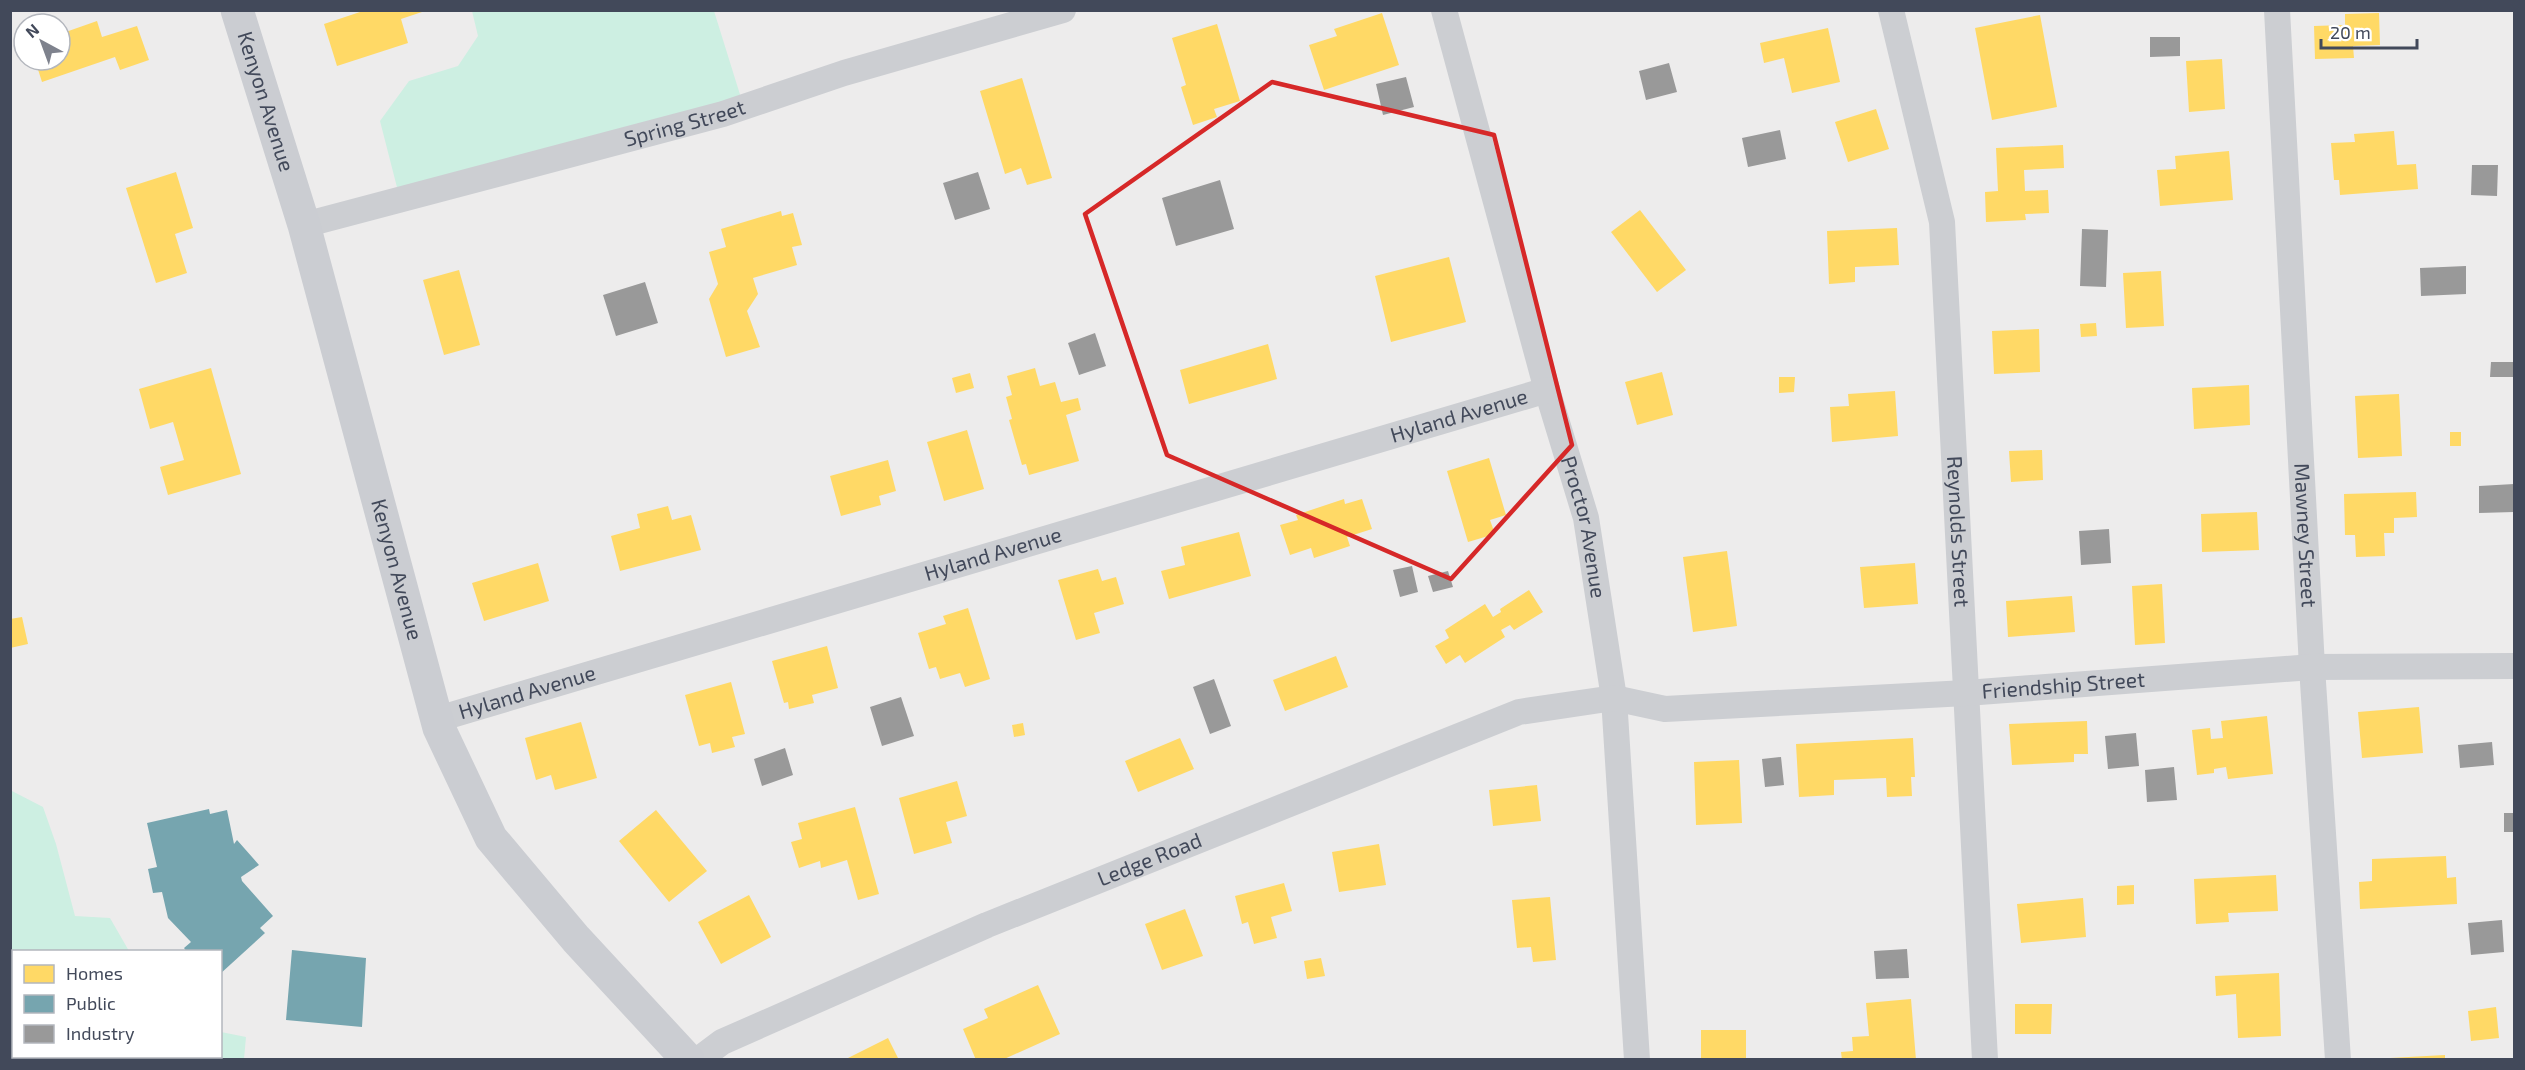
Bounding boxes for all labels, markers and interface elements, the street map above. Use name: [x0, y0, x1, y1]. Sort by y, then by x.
north arrow: [12, 12, 72, 72]
scale bar: [2321, 12, 2417, 50]
text: N: [21, 19, 42, 41]
text: 20 m: [2330, 21, 2371, 43]
street label: Kenyon Avenue: [233, 28, 301, 174]
street label: Spring Street: [621, 93, 748, 151]
street label: Hyland Avenue: [1387, 383, 1530, 447]
street label: Proctor Avenue: [1557, 453, 1612, 600]
street label: Reynolds Street: [1943, 455, 1976, 608]
street label: Mawney Street: [2290, 462, 2323, 608]
street label: Kenyon Avenue: [367, 496, 429, 643]
street label: Hyland Avenue: [921, 521, 1064, 585]
street label: Hyland Avenue: [455, 659, 598, 723]
street label: Friendship Street: [1981, 666, 2146, 703]
street label: Ledge Road: [1093, 826, 1205, 891]
legend: [12, 950, 222, 1058]
text: Homes: [66, 962, 123, 984]
text: Public: [66, 992, 116, 1014]
text: Industry: [66, 1022, 135, 1044]

